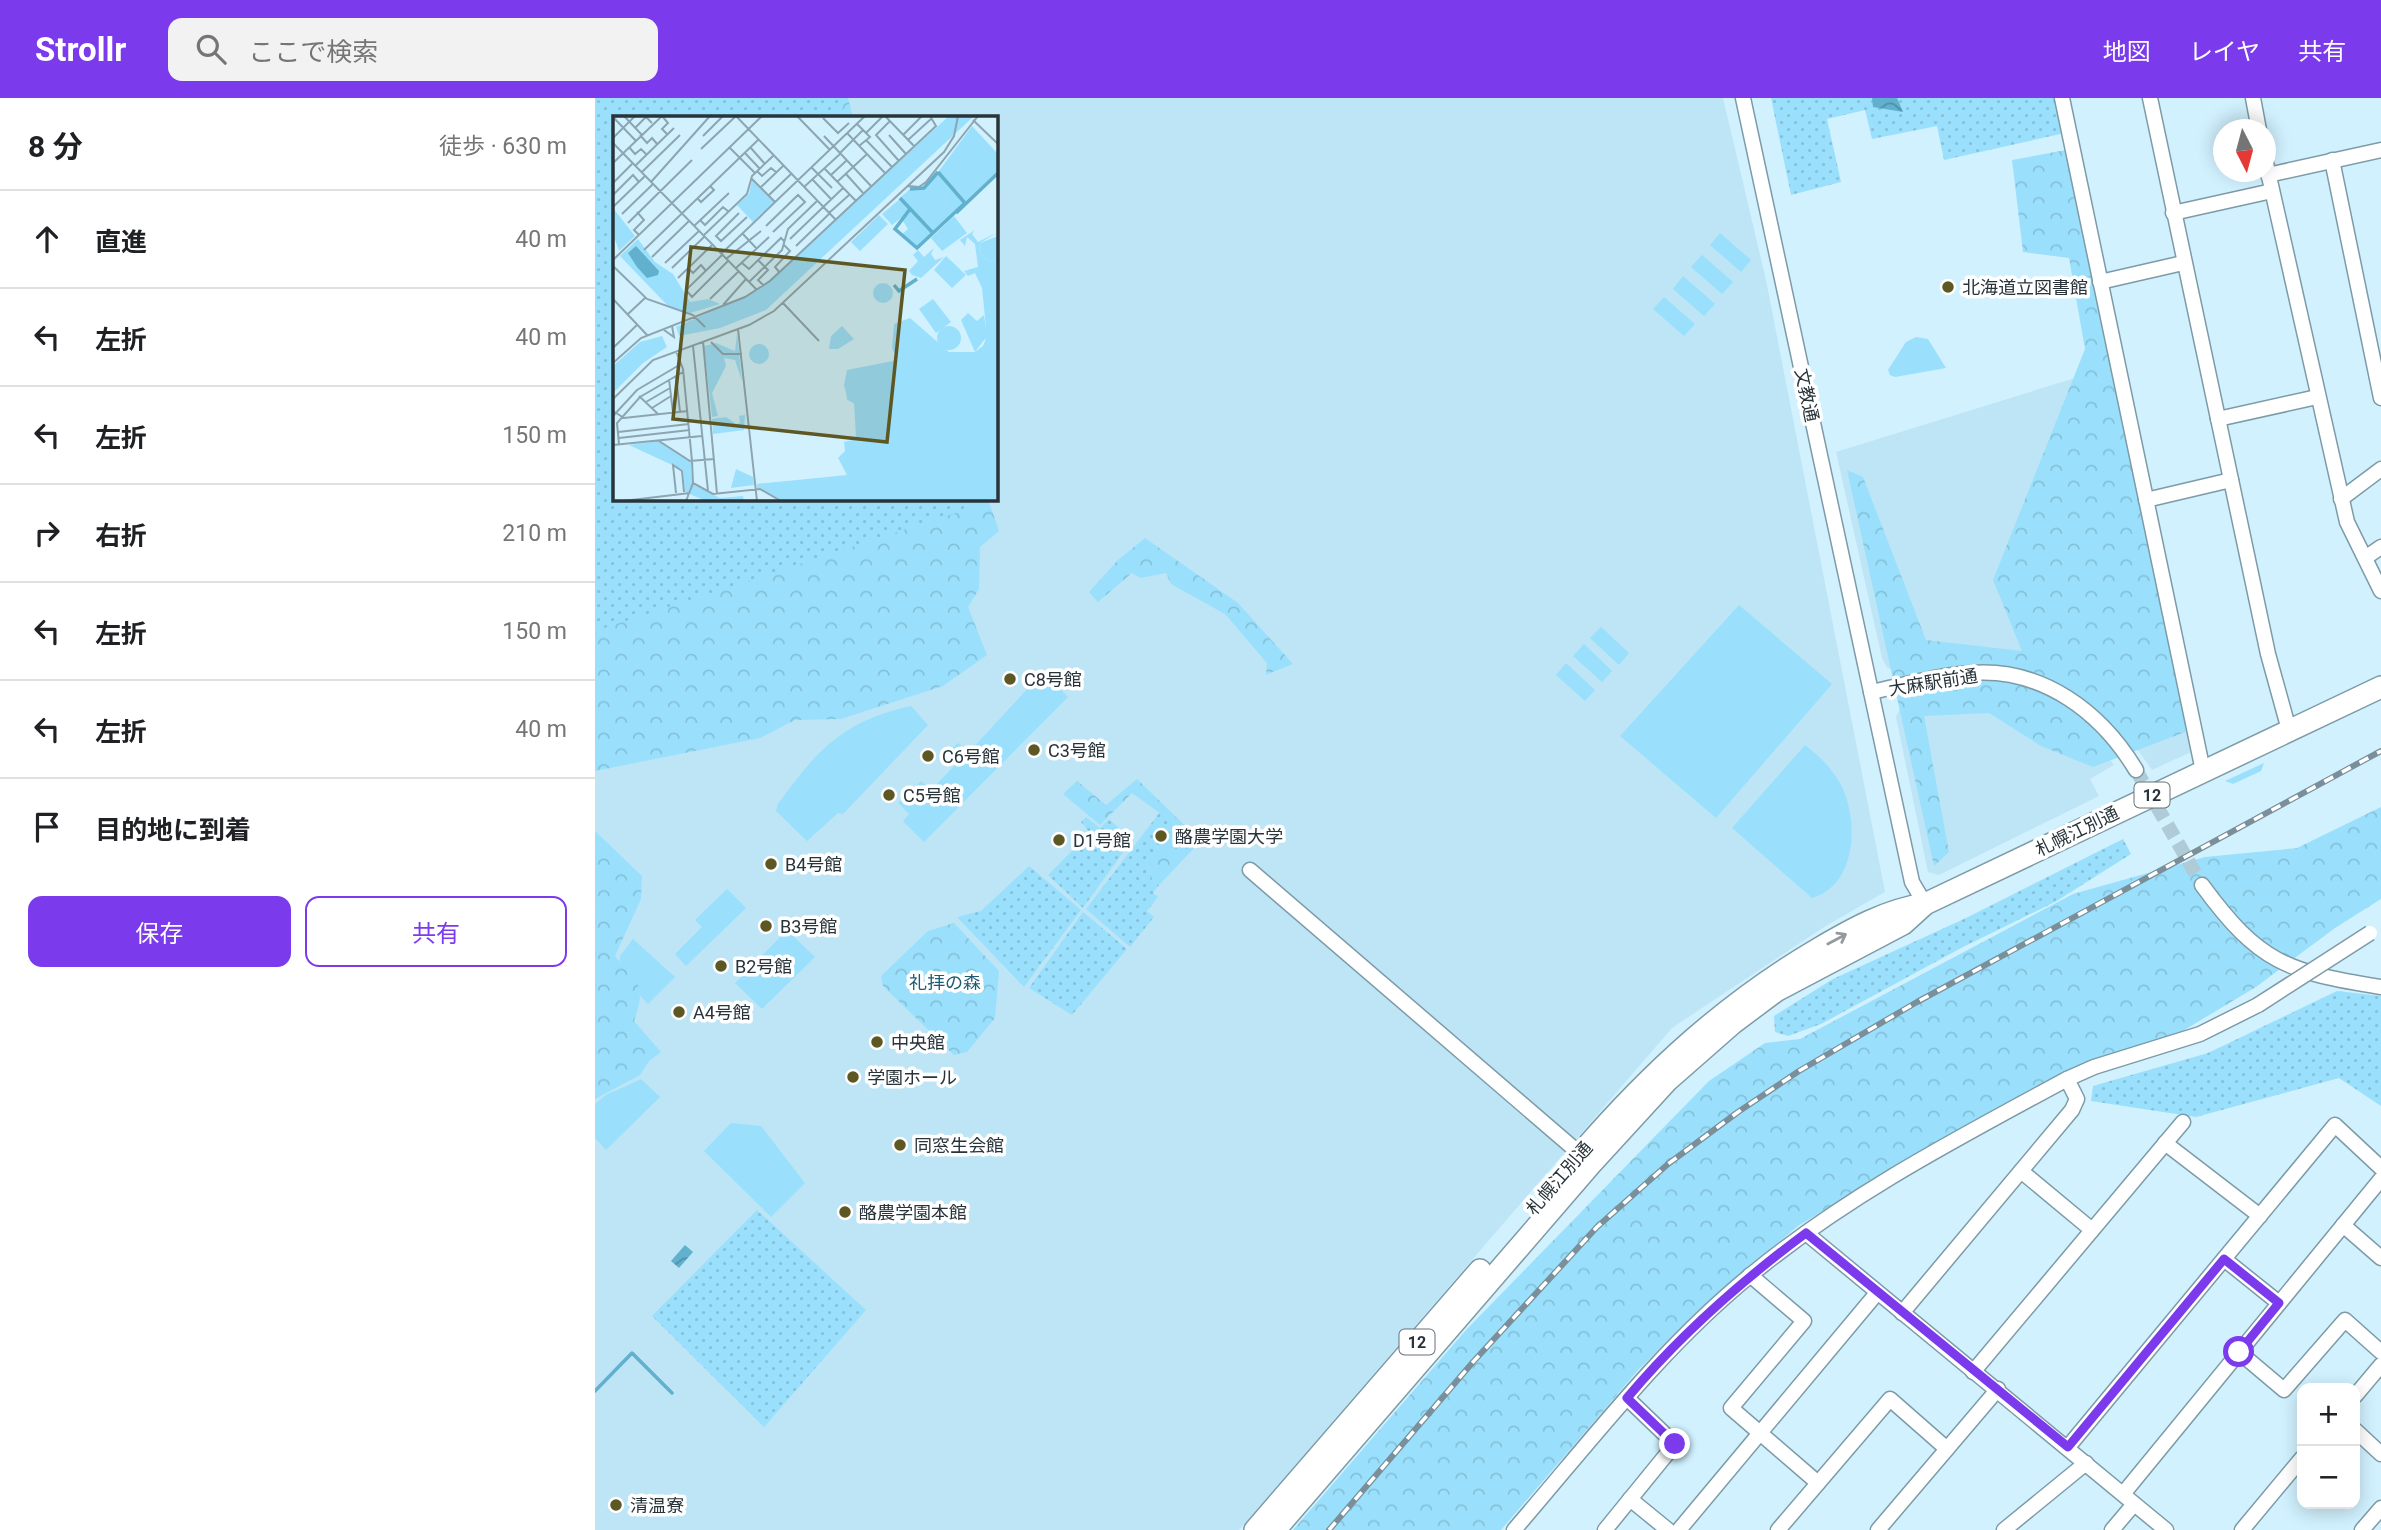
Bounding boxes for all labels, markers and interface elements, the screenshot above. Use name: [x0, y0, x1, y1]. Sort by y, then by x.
search box: [168, 18, 658, 81]
text: Strollr: [35, 30, 126, 69]
icon: search: [192, 30, 230, 68]
text: ここで検索: [248, 37, 378, 67]
text: 地図: [2103, 38, 2151, 66]
text: レイヤ: [2189, 38, 2260, 66]
text: 共有: [2298, 38, 2346, 66]
inset map: [613, 116, 997, 500]
north arrow: [2213, 119, 2276, 182]
text: 8 分: [28, 129, 83, 164]
text: 徒歩 · 630 m: [439, 133, 567, 160]
icon: ahead: [28, 220, 66, 258]
text: 40 m: [515, 226, 567, 253]
text: 直進: [95, 227, 147, 257]
place label: 北海道立図書館: [1962, 277, 2088, 298]
marker: 北海道立図書館: [1940, 279, 1956, 295]
icon: left: [28, 318, 66, 356]
text: 40 m: [515, 324, 567, 351]
text: 左折: [95, 325, 147, 355]
street label: 文教通: [1791, 366, 1823, 424]
icon: left: [28, 416, 66, 454]
text: 150 m: [502, 422, 567, 449]
text: 左折: [95, 423, 147, 453]
icon: right: [28, 514, 66, 552]
text: 210 m: [502, 520, 567, 547]
text: 右折: [95, 521, 147, 551]
icon: left: [28, 612, 66, 650]
text: 150 m: [502, 618, 567, 645]
text: 左折: [95, 619, 147, 649]
street label: 大麻駅前通: [1887, 665, 1979, 699]
place label: C8号館: [1024, 669, 1082, 690]
marker: C8号館: [1002, 671, 1018, 687]
icon: left: [28, 710, 66, 748]
text: 40 m: [515, 716, 567, 743]
text: 左折: [95, 717, 147, 747]
place label: C3号館: [1048, 740, 1106, 761]
marker: C3号館: [1026, 742, 1042, 758]
place label: C6号館: [942, 746, 1000, 767]
marker: C6号館: [920, 748, 936, 764]
road number: 12: [2135, 782, 2169, 808]
place label: C5号館: [903, 785, 961, 806]
marker: C5号館: [881, 787, 897, 803]
street label: 札幌江別通: [2032, 802, 2122, 860]
icon: arrive: [28, 808, 66, 846]
text: 目的地に到着: [95, 815, 251, 845]
place label: 酪農学園大学: [1175, 826, 1283, 847]
marker: 酪農学園大学: [1153, 828, 1169, 844]
place label: D1号館: [1073, 830, 1131, 851]
marker: D1号館: [1051, 832, 1067, 848]
place label: B4号館: [785, 854, 842, 875]
marker: B4号館: [763, 856, 779, 872]
button: 保存: [28, 896, 291, 967]
button: 共有: [305, 896, 567, 967]
place label: B3号館: [780, 916, 837, 937]
marker: B3号館: [758, 918, 774, 934]
one-way arrow: [1826, 931, 1847, 945]
place label: B2号館: [735, 956, 792, 977]
marker: B2号館: [713, 958, 729, 974]
park label: 礼拝の森: [909, 972, 981, 993]
place label: A4号館: [693, 1002, 751, 1023]
marker: A4号館: [671, 1004, 687, 1020]
place label: 中央館: [891, 1032, 945, 1053]
marker: 中央館: [869, 1034, 885, 1050]
place label: 学園ホール: [867, 1067, 957, 1088]
marker: 学園ホール: [845, 1069, 861, 1085]
place label: 同窓生会館: [914, 1135, 1004, 1156]
marker: 同窓生会館: [892, 1137, 908, 1153]
street label: 札幌江別通: [1522, 1137, 1596, 1219]
place label: 酪農学園本館: [859, 1202, 967, 1223]
marker: 酪農学園本館: [837, 1204, 853, 1220]
road number: 12: [1399, 1330, 1435, 1354]
route start: [2223, 1336, 2254, 1367]
map controls: [2297, 1383, 2360, 1509]
button: +: [2297, 1383, 2360, 1446]
route end: [1659, 1428, 1690, 1459]
button: −: [2297, 1446, 2360, 1509]
place label: 清温寮: [630, 1495, 684, 1516]
marker: 清温寮: [608, 1497, 624, 1513]

